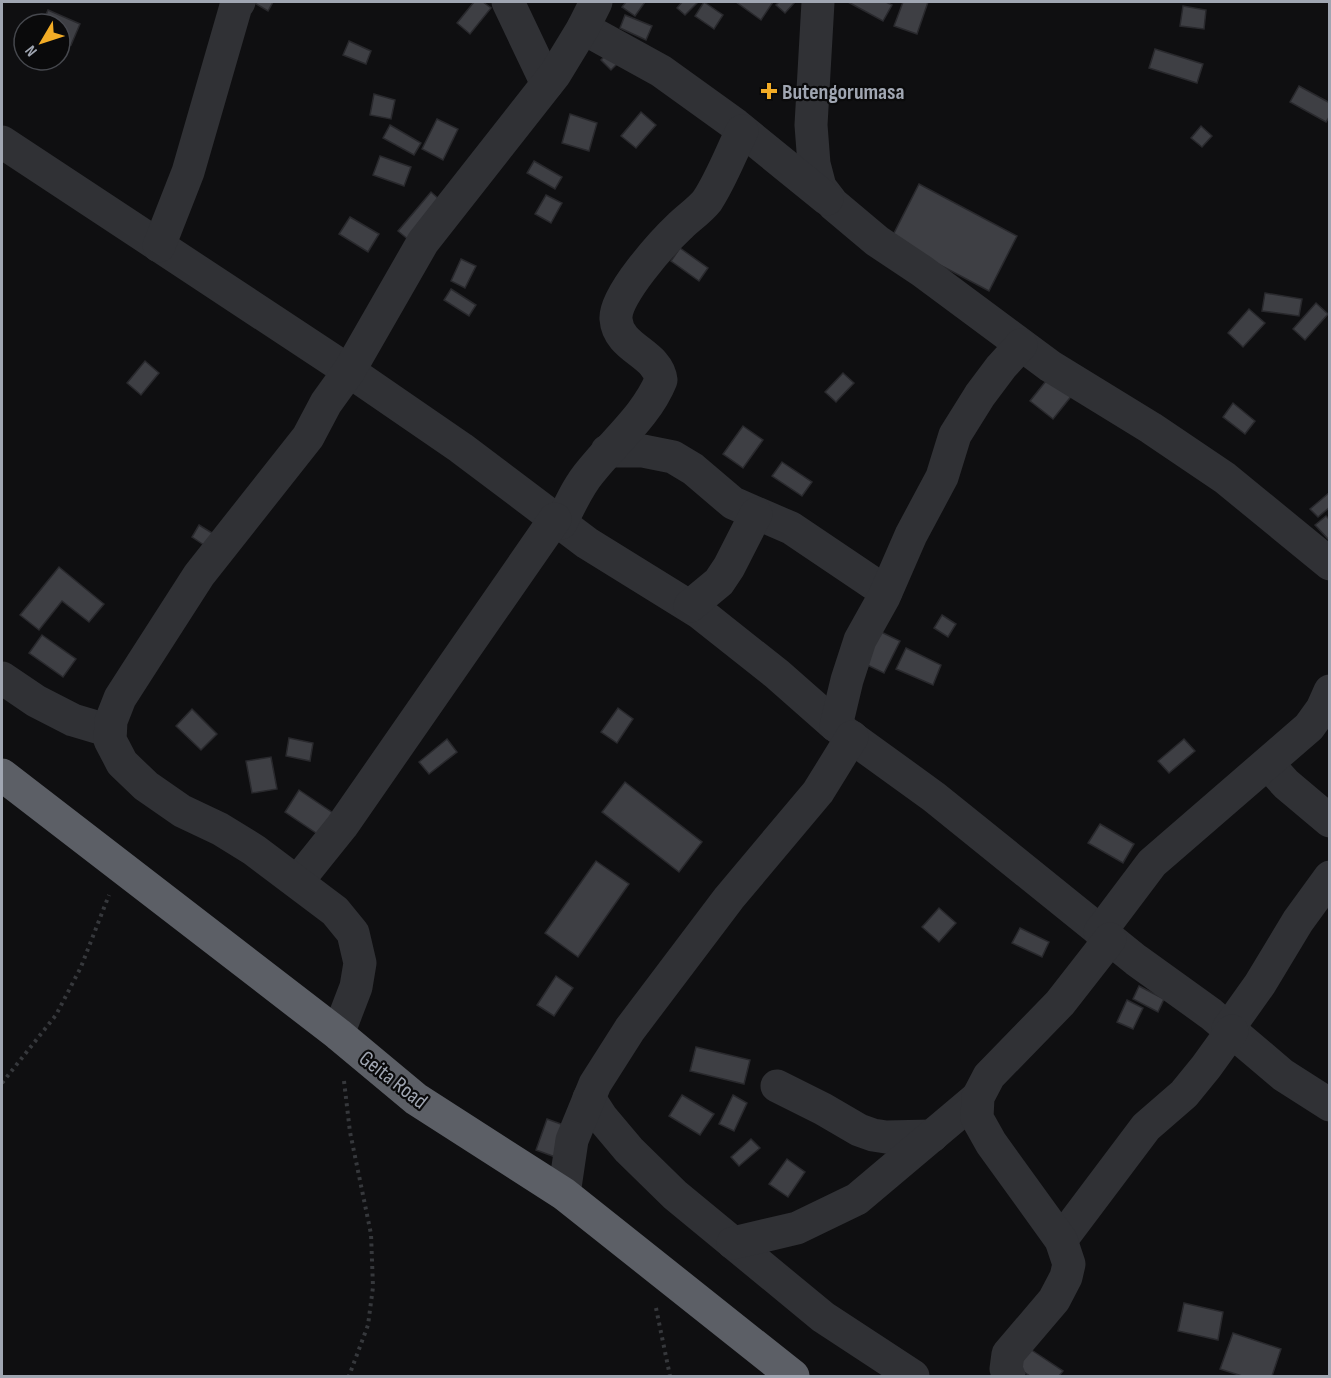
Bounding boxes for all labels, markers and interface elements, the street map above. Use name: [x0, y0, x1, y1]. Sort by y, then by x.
north arrow: [12, 12, 72, 72]
text: N: [21, 41, 42, 60]
place label: Butengorumasa: [782, 79, 905, 106]
marker: Butengorumasa: [760, 82, 778, 100]
street label: Geita Road: [354, 1045, 433, 1115]

